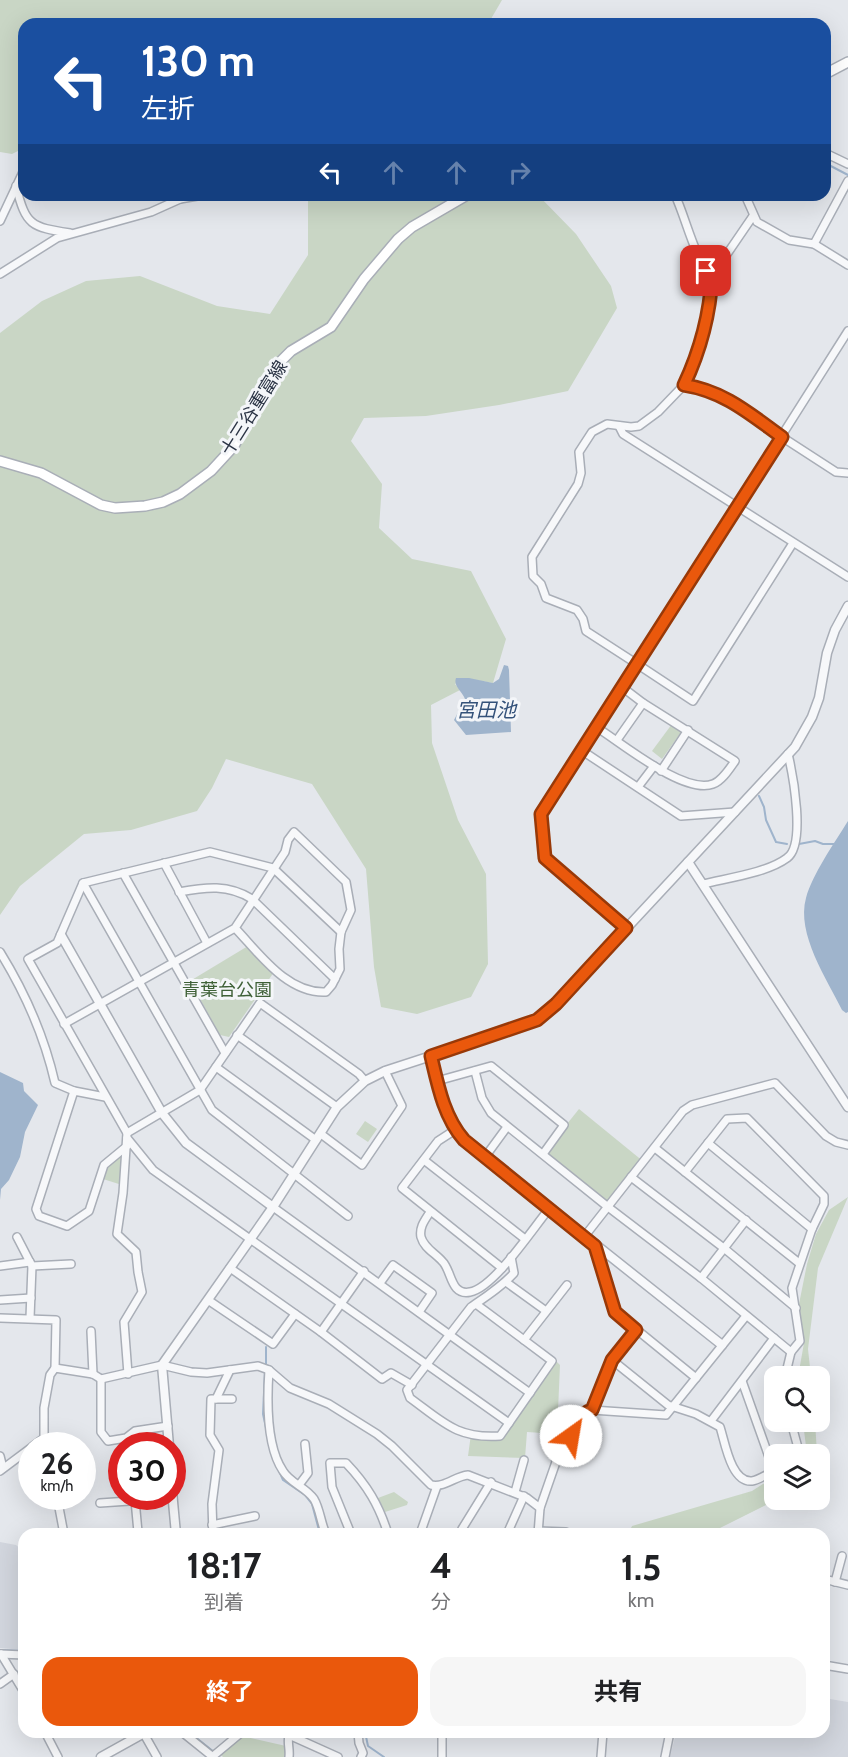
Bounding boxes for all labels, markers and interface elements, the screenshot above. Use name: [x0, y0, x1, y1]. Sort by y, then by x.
text: 130 m: [141, 35, 255, 87]
icon: left: [42, 42, 120, 120]
text: 左折: [141, 92, 195, 125]
icon: left: [314, 156, 347, 189]
icon: ahead: [377, 156, 410, 189]
icon: ahead: [440, 156, 473, 189]
icon: right: [503, 156, 536, 189]
pin: [680, 245, 731, 296]
icon: arrive: [689, 254, 722, 287]
street label: 十三谷重富線: [216, 356, 292, 460]
water label: 宮田池: [456, 698, 518, 722]
park label: 青葉台公園: [182, 979, 272, 1001]
map controls: [764, 1366, 830, 1510]
button: search: [764, 1366, 830, 1432]
position arrow: [539, 1404, 603, 1468]
speed limit sign: 30: [108, 1432, 186, 1510]
button: layers: [764, 1444, 830, 1510]
text: 26: [41, 1445, 73, 1482]
text: km/h: [41, 1477, 73, 1495]
text: 18:17: [187, 1543, 261, 1587]
text: 4: [430, 1543, 452, 1587]
text: 1.5: [621, 1545, 661, 1589]
text: km: [628, 1588, 654, 1612]
text: 到着: [204, 1590, 244, 1614]
text: 分: [431, 1590, 451, 1614]
button: 終了: [42, 1657, 418, 1726]
button: 共有: [430, 1657, 806, 1726]

